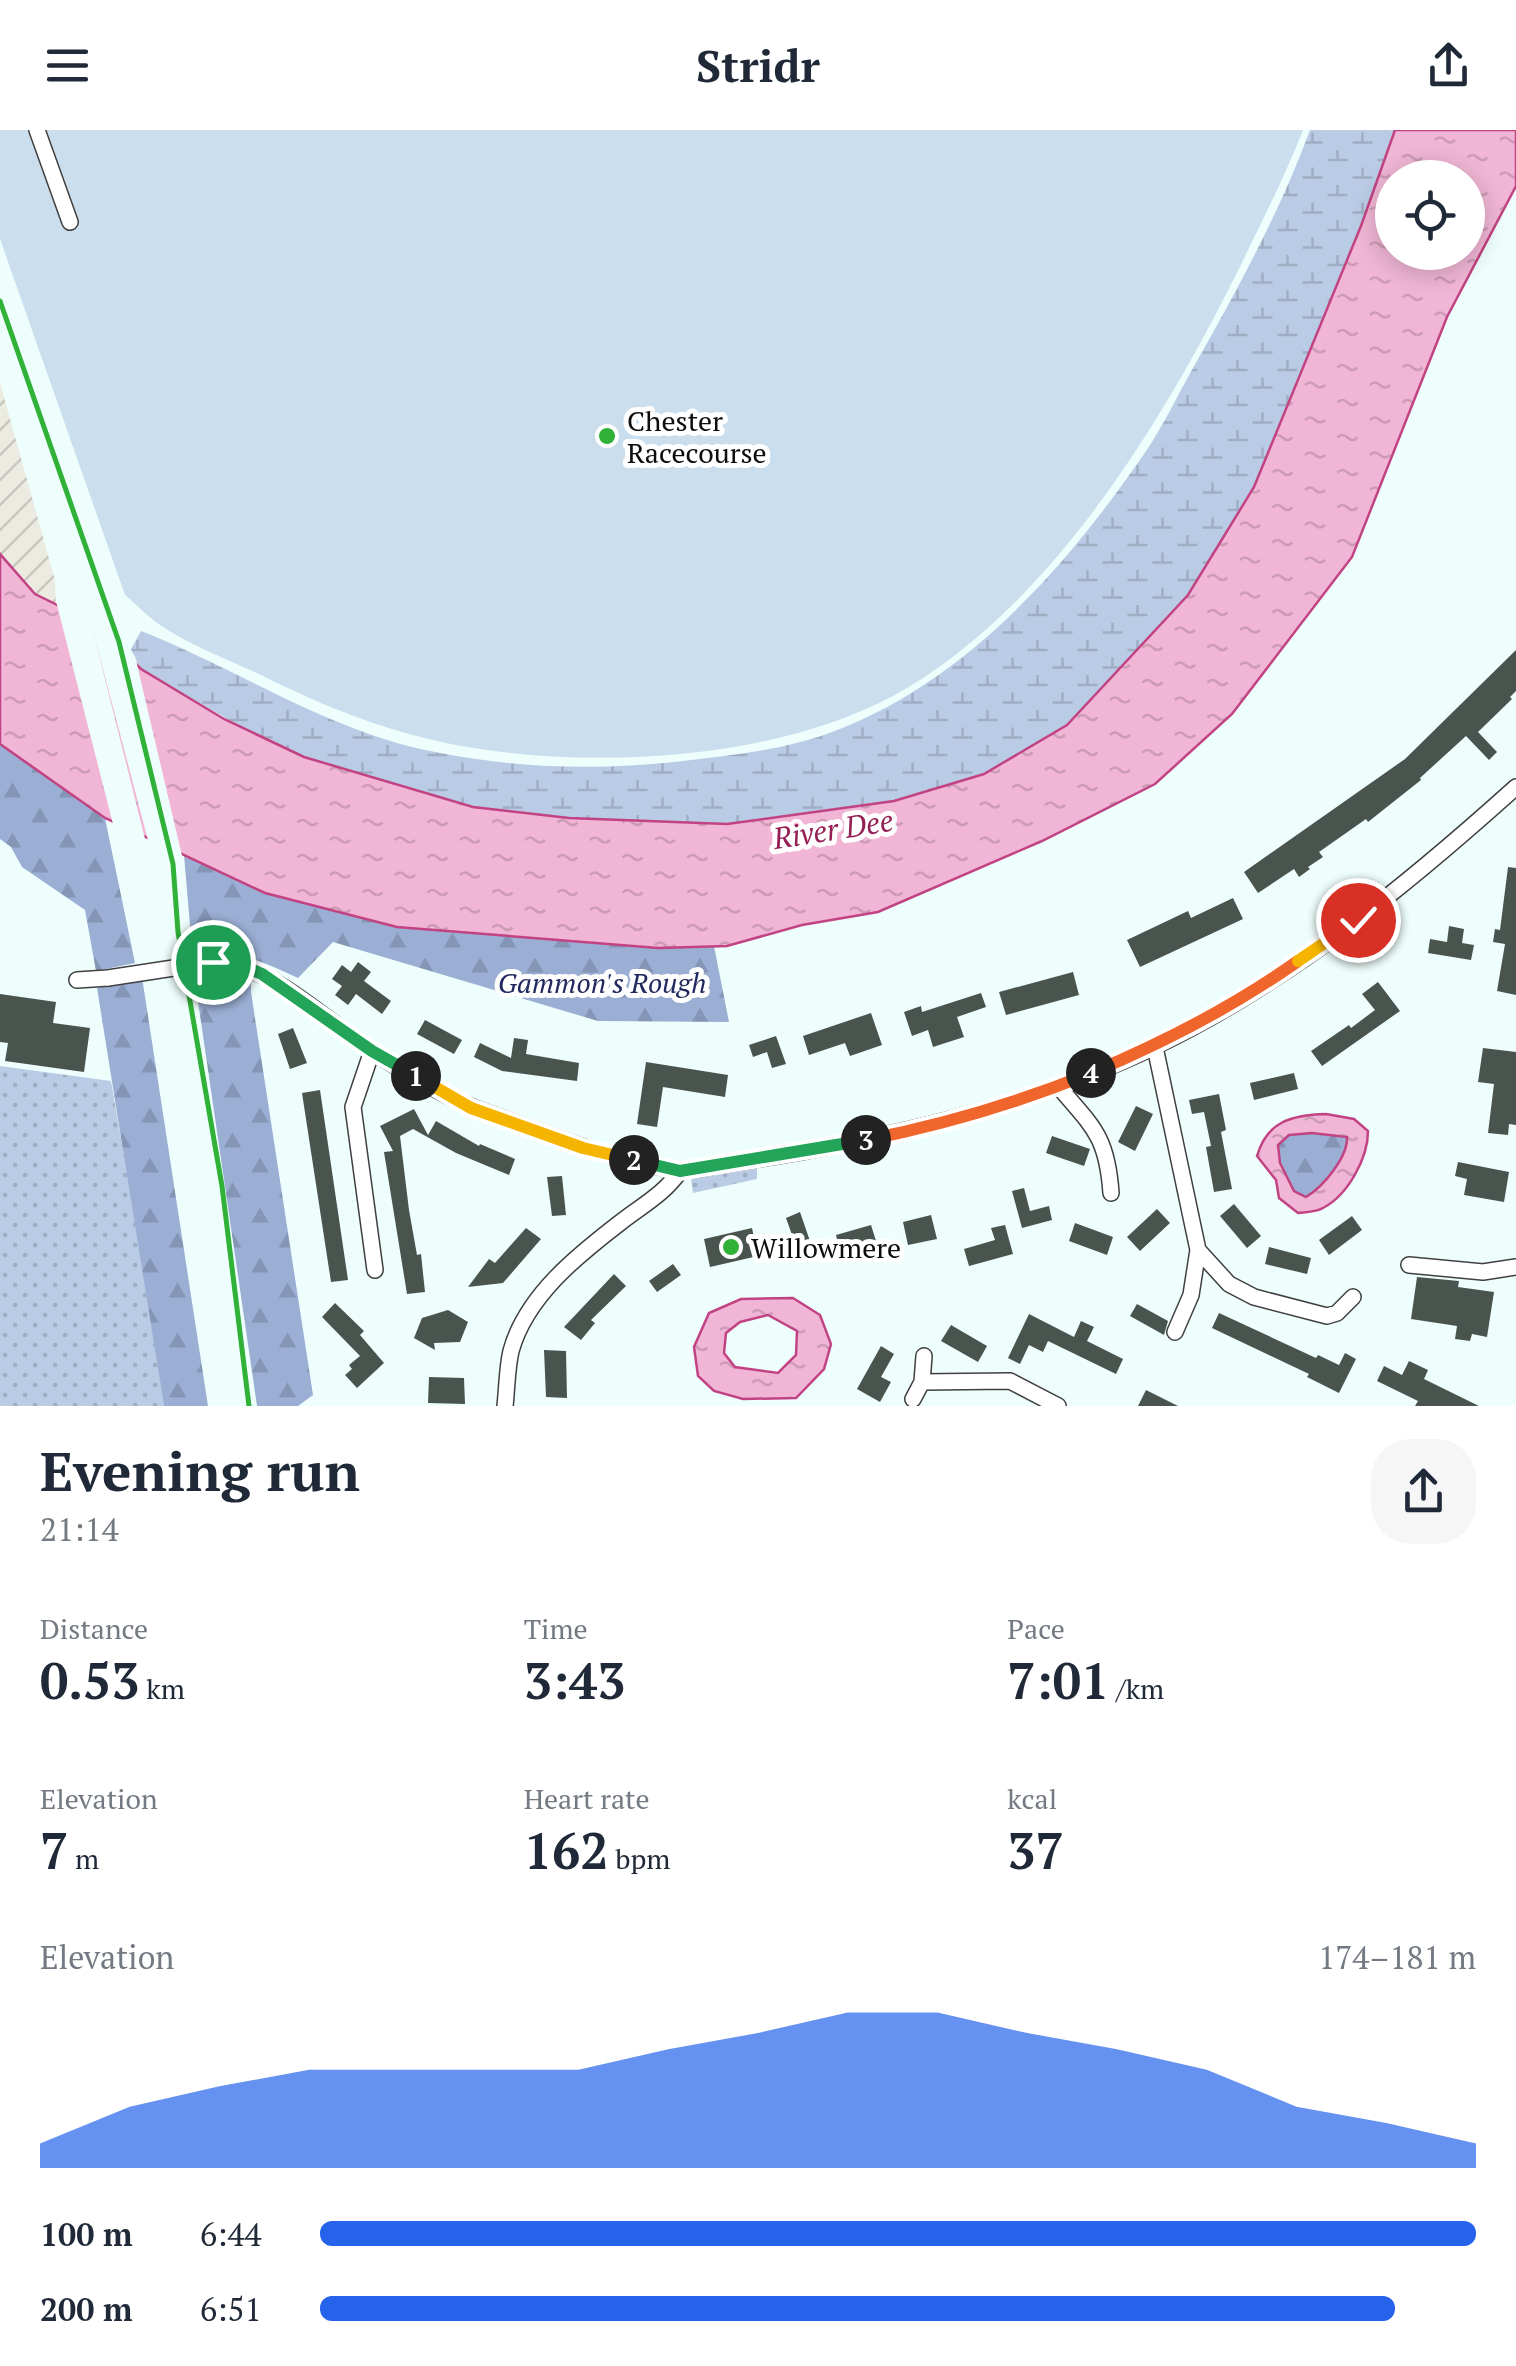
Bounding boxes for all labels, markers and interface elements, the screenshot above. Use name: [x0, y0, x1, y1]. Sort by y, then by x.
text: Stridr: [696, 35, 820, 95]
icon: menu: [40, 38, 95, 93]
icon: share: [1421, 38, 1476, 93]
map controls: [1375, 160, 1485, 270]
button: locate: [1375, 160, 1485, 270]
place label: Chester Racecourse: [627, 402, 767, 471]
marker: Chester Racecourse: [596, 425, 618, 447]
water label: River Dee: [769, 800, 896, 858]
pin: [1316, 878, 1401, 963]
icon: check: [1331, 893, 1386, 948]
pin: [171, 920, 256, 1005]
icon: arrive: [186, 935, 241, 990]
park label: Gammon's Rough: [498, 964, 706, 1001]
pin: 4: [1066, 1048, 1116, 1098]
pin: 1: [391, 1051, 441, 1101]
text: 4: [1083, 1054, 1099, 1091]
text: 1: [408, 1057, 424, 1094]
pin: 3: [841, 1115, 891, 1165]
text: 3: [858, 1121, 874, 1158]
pin: 2: [609, 1135, 659, 1185]
text: 2: [626, 1141, 642, 1178]
place label: Willowmere: [751, 1229, 901, 1266]
marker: Willowmere: [720, 1236, 742, 1258]
text: Evening run: [40, 1434, 360, 1507]
button: share: [1371, 1439, 1476, 1544]
text: 21:14: [40, 1508, 119, 1550]
text: Distance: [40, 1610, 148, 1647]
text: Time: [524, 1610, 588, 1647]
text: Pace: [1007, 1610, 1065, 1647]
text: 0.53: [40, 1647, 140, 1713]
text: 3:43: [524, 1647, 626, 1713]
text: 7:01: [1007, 1647, 1109, 1713]
text: km: [140, 1670, 185, 1707]
text: /km: [1109, 1670, 1164, 1707]
text: Elevation: [40, 1780, 158, 1817]
text: Heart rate: [524, 1780, 650, 1817]
text: kcal: [1007, 1780, 1057, 1817]
text: 7: [40, 1817, 68, 1883]
text: 162: [524, 1817, 608, 1883]
text: 37: [1007, 1817, 1064, 1883]
text: m: [68, 1840, 99, 1877]
text: bpm: [608, 1840, 670, 1877]
text: Elevation: [40, 1936, 174, 1978]
text: 174–181 m: [1318, 1936, 1476, 1978]
text: 100 m: [40, 2213, 132, 2255]
text: 6:44: [200, 2213, 262, 2255]
text: 200 m: [40, 2288, 132, 2330]
text: 6:51: [200, 2288, 262, 2330]

